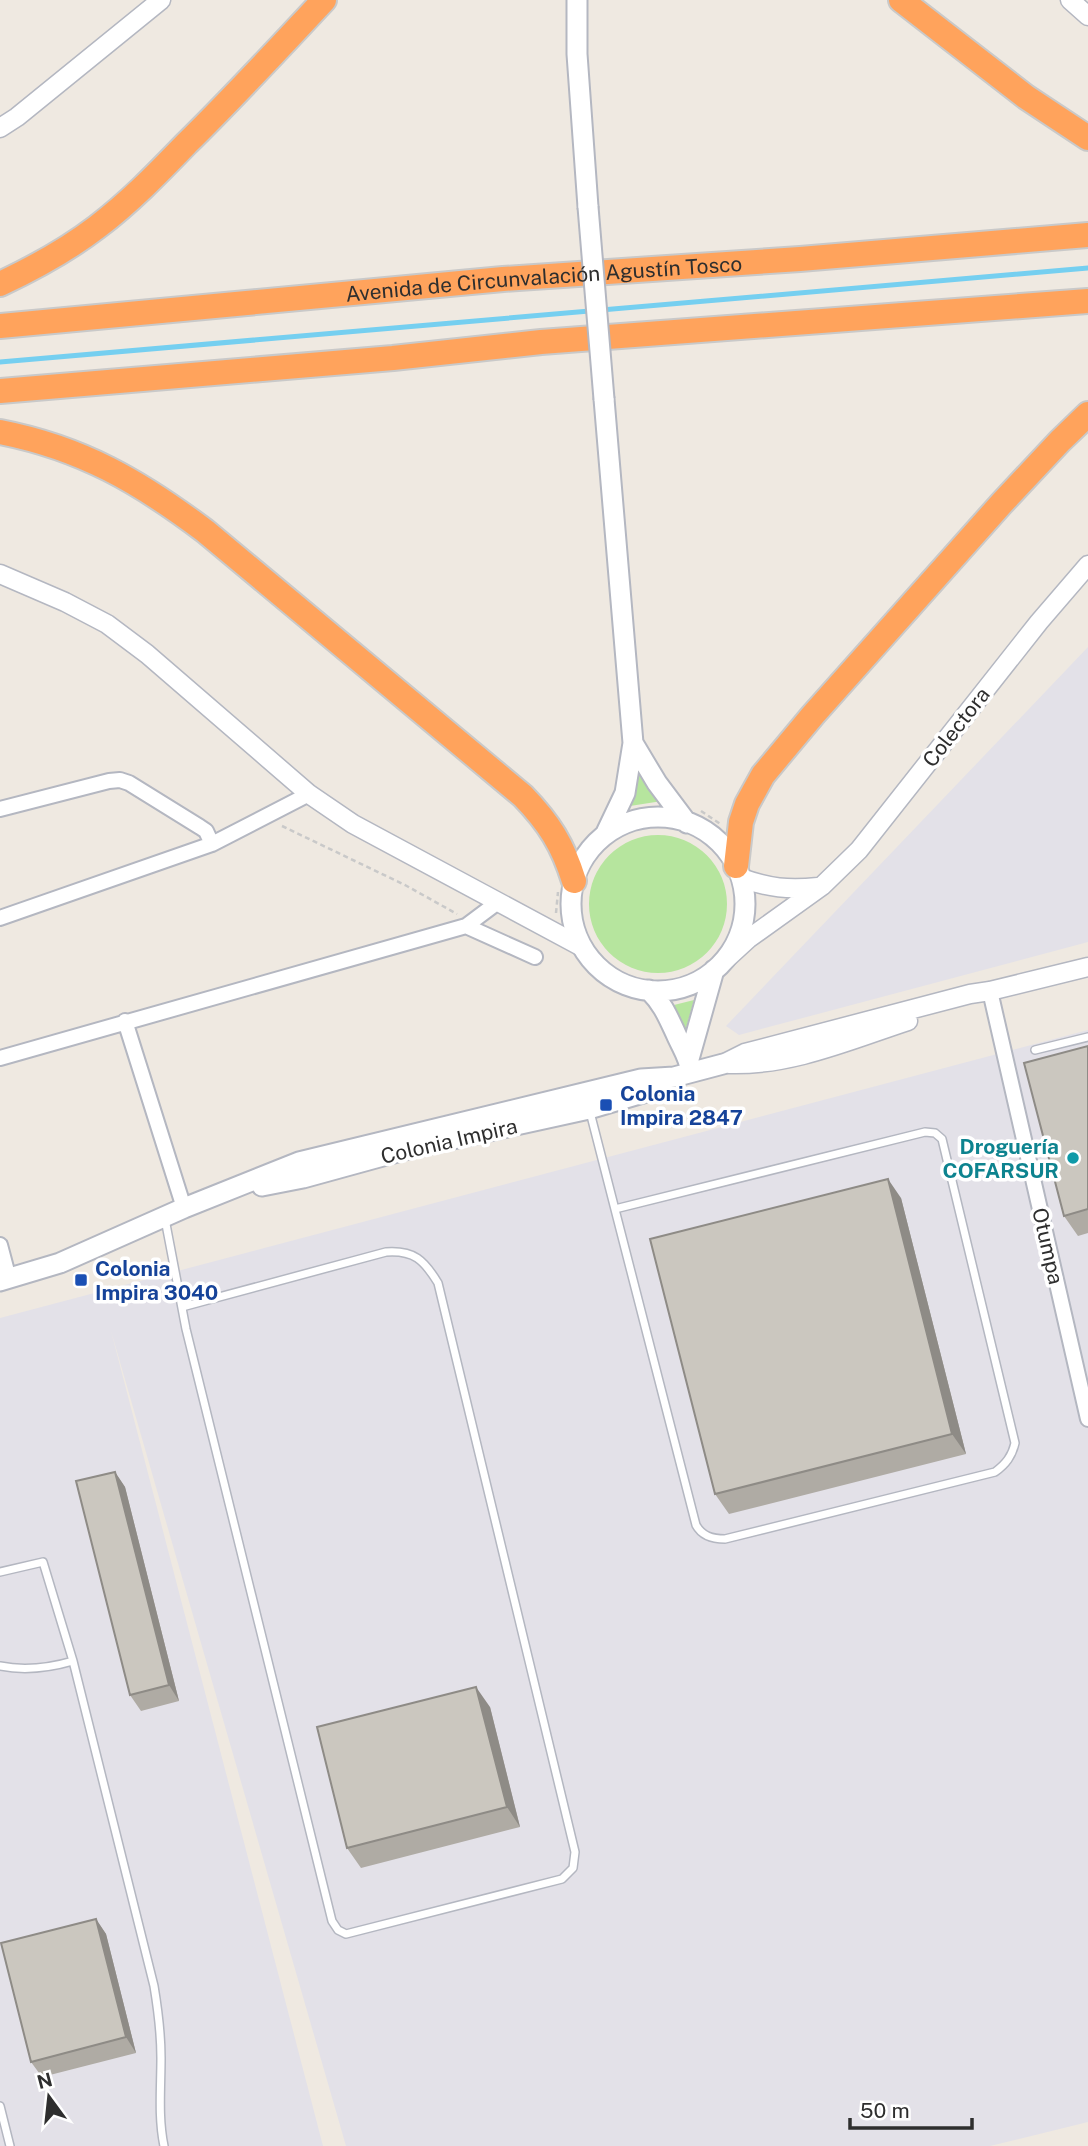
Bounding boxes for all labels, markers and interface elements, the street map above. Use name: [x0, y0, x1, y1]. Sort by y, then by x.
street label: Avenida de Circunvalación Agustín Tosco: [344, 250, 743, 306]
street label: Colectora: [917, 682, 995, 772]
place label: Colonia Impira 2847: [620, 1081, 743, 1130]
marker: Colonia Impira 2847: [598, 1097, 614, 1113]
street label: Colonia Impira: [378, 1113, 520, 1169]
place label: Droguería COFARSUR: [943, 1134, 1059, 1183]
marker: Droguería COFARSUR: [1065, 1150, 1081, 1166]
street label: Otumpa: [1027, 1205, 1069, 1287]
place label: Colonia Impira 3040: [95, 1256, 218, 1305]
marker: Colonia Impira 3040: [73, 1272, 89, 1288]
north arrow: [14, 2062, 84, 2132]
text: N: [35, 2068, 55, 2093]
scale bar: [850, 2086, 972, 2130]
text: 50 m: [860, 2098, 910, 2123]

